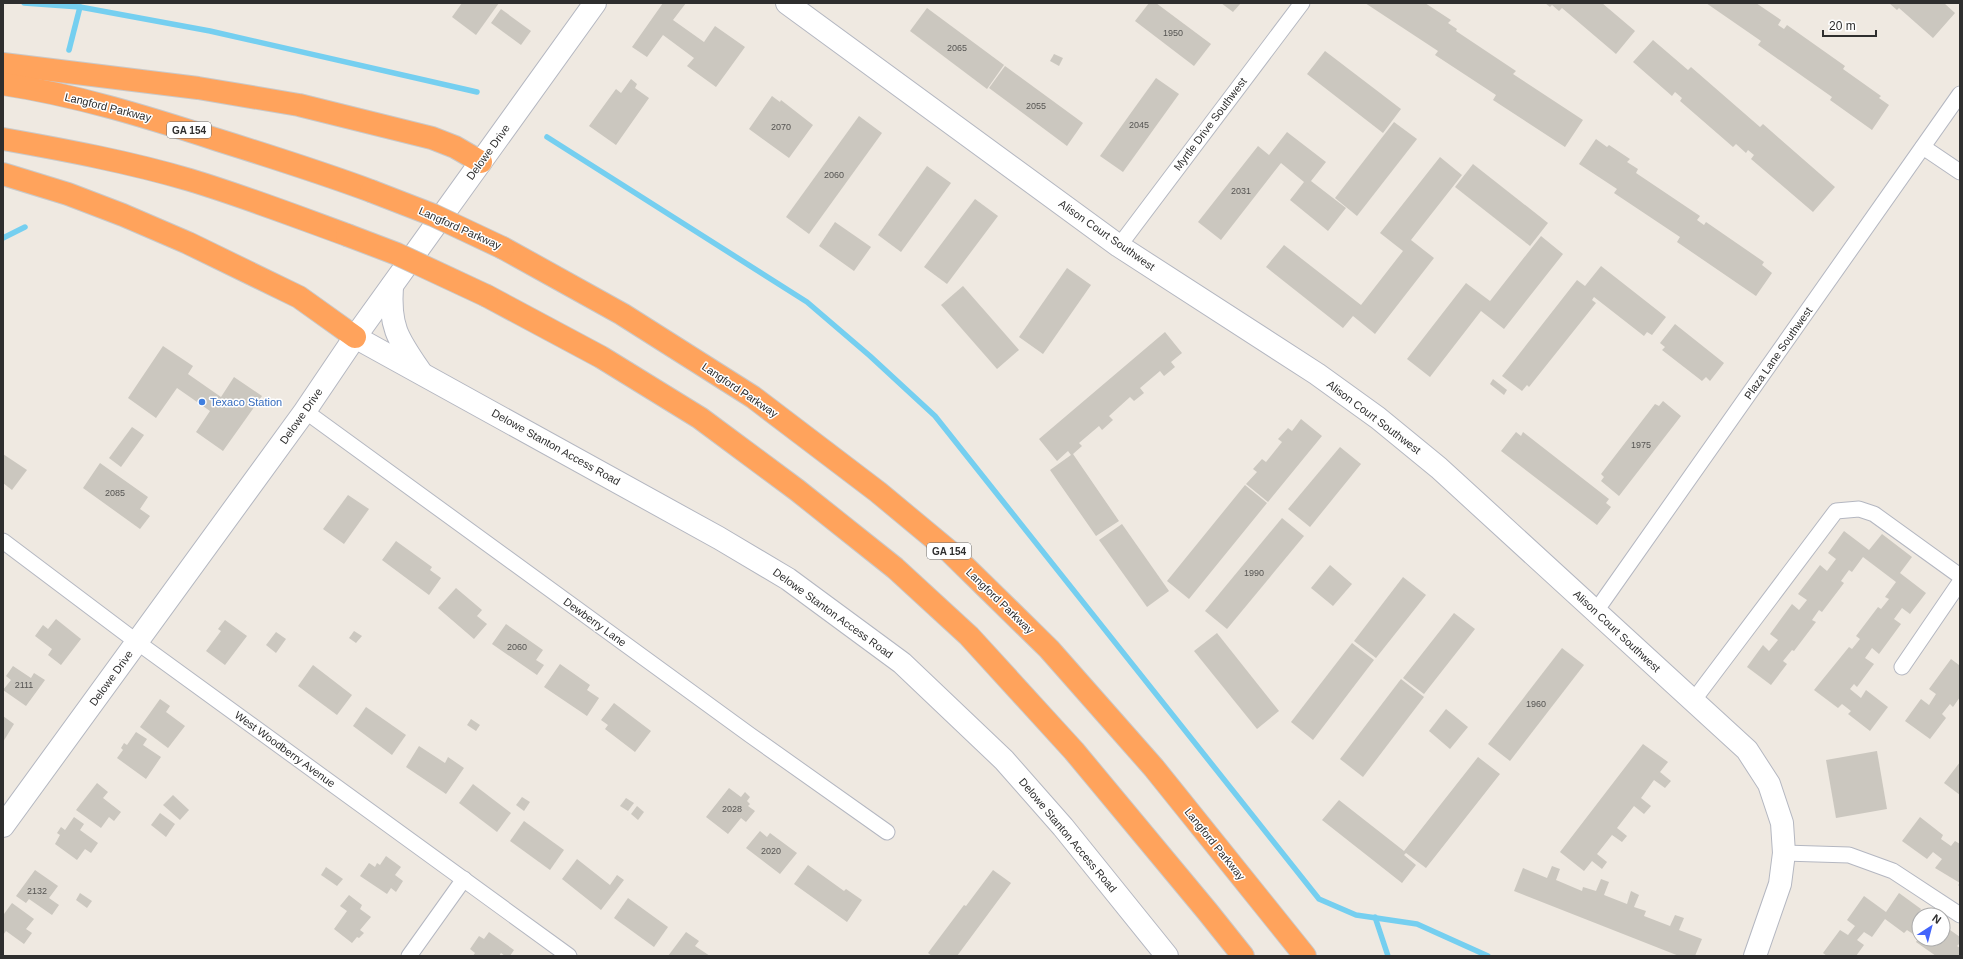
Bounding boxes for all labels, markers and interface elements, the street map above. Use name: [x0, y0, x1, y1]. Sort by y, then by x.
scale bar: [1823, 12, 1876, 38]
text: 20 m: [1829, 19, 1856, 33]
house number: 1950: [1163, 28, 1183, 38]
house number: 2065: [947, 43, 967, 53]
street label: Myrtle Drive Southwest: [1171, 75, 1249, 173]
street label: Langford Parkway: [64, 90, 153, 124]
house number: 2055: [1026, 101, 1046, 111]
house number: 2045: [1129, 120, 1149, 130]
road number: GA 154: [167, 122, 211, 138]
street label: Delowe Drive: [464, 122, 512, 182]
house number: 2070: [771, 122, 791, 132]
house number: 2060: [824, 170, 844, 180]
house number: 2031: [1231, 186, 1251, 196]
street label: Alison Court Southwest: [1057, 197, 1157, 273]
street label: Langford Parkway: [417, 204, 503, 252]
street label: Plaza Lane Southwest: [1742, 305, 1814, 401]
street label: Langford Parkway: [700, 360, 781, 420]
street label: Alison Court Southwest: [1325, 378, 1423, 456]
street label: Delowe Drive: [277, 386, 325, 446]
place label: Texaco Station: [210, 396, 282, 408]
marker: Texaco Station: [197, 397, 207, 407]
street label: Delowe Stanton Access Road: [490, 407, 622, 487]
house number: 1975: [1631, 440, 1651, 450]
house number: 2085: [105, 488, 125, 498]
road number: GA 154: [927, 543, 971, 559]
street label: Delowe Stanton Access Road: [771, 566, 895, 660]
street label: Langford Parkway: [964, 566, 1036, 636]
house number: 1990: [1244, 568, 1264, 578]
street label: Alison Court Southwest: [1571, 588, 1663, 674]
street label: Dewberry Lane: [561, 595, 629, 649]
house number: 2060: [507, 642, 527, 652]
street label: Delowe Drive: [87, 648, 135, 708]
house number: 2111: [15, 680, 33, 690]
house number: 1960: [1526, 699, 1546, 709]
street label: West Woodberry Avenue: [232, 709, 338, 789]
street label: Delowe Stanton Access Road: [1017, 776, 1119, 894]
house number: 2028: [722, 804, 742, 814]
street label: Langford Parkway: [1182, 806, 1248, 883]
house number: 2020: [761, 846, 781, 856]
house number: 2132: [27, 886, 47, 896]
north arrow: [1911, 907, 1951, 947]
text: N: [1930, 912, 1944, 926]

